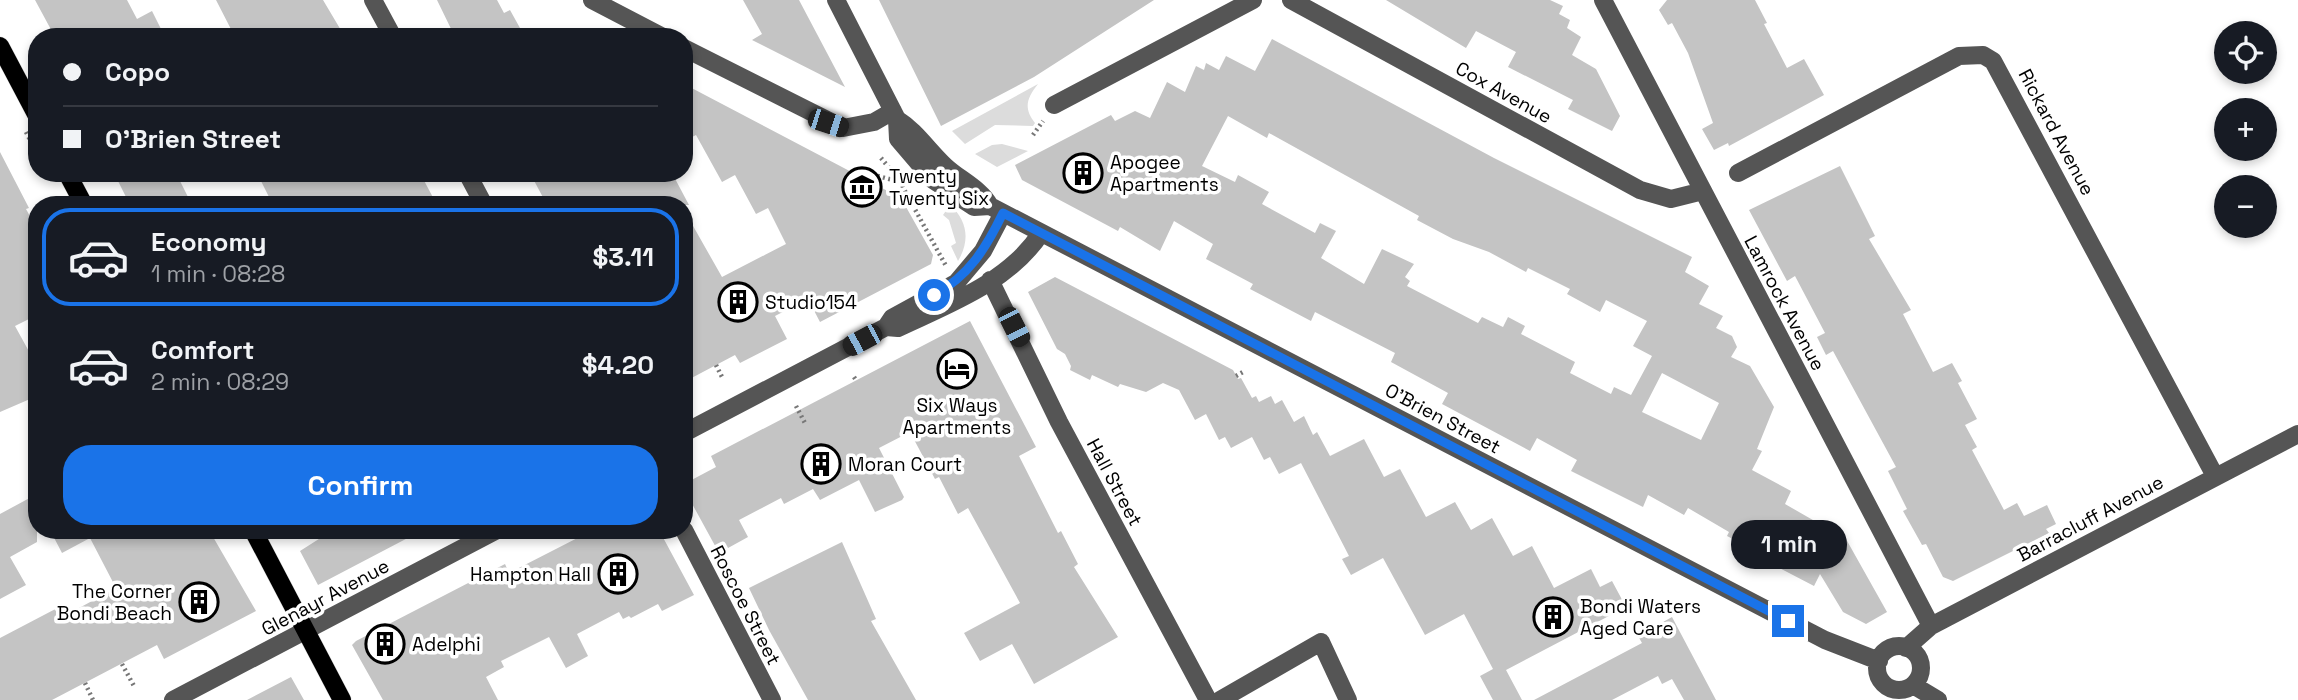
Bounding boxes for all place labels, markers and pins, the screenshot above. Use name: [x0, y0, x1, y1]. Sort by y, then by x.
place label: Apogee Apartments: [1110, 150, 1219, 197]
building icon: Apogee Apartments: [1062, 152, 1104, 194]
place label: Twenty Twenty Six: [889, 164, 989, 211]
museum icon: Twenty Twenty Six: [841, 166, 883, 208]
building icon: Studio154: [717, 281, 759, 323]
place label: Studio154: [765, 290, 857, 315]
hotel icon: Six Ways Apartments: [936, 348, 978, 390]
place label: Six Ways Apartments: [903, 393, 1011, 440]
building icon: Moran Court: [800, 443, 842, 485]
place label: Moran Court: [848, 452, 962, 477]
building icon: Hampton Hall: [597, 553, 639, 595]
place label: Hampton Hall: [470, 562, 591, 587]
place label: The Corner Bondi Beach: [57, 579, 172, 626]
building icon: The Corner Bondi Beach: [178, 581, 220, 623]
place label: Bondi Waters Aged Care: [1580, 594, 1701, 641]
building icon: Bondi Waters Aged Care: [1532, 596, 1574, 638]
building icon: Adelphi: [364, 623, 406, 665]
place label: Adelphi: [412, 632, 481, 657]

